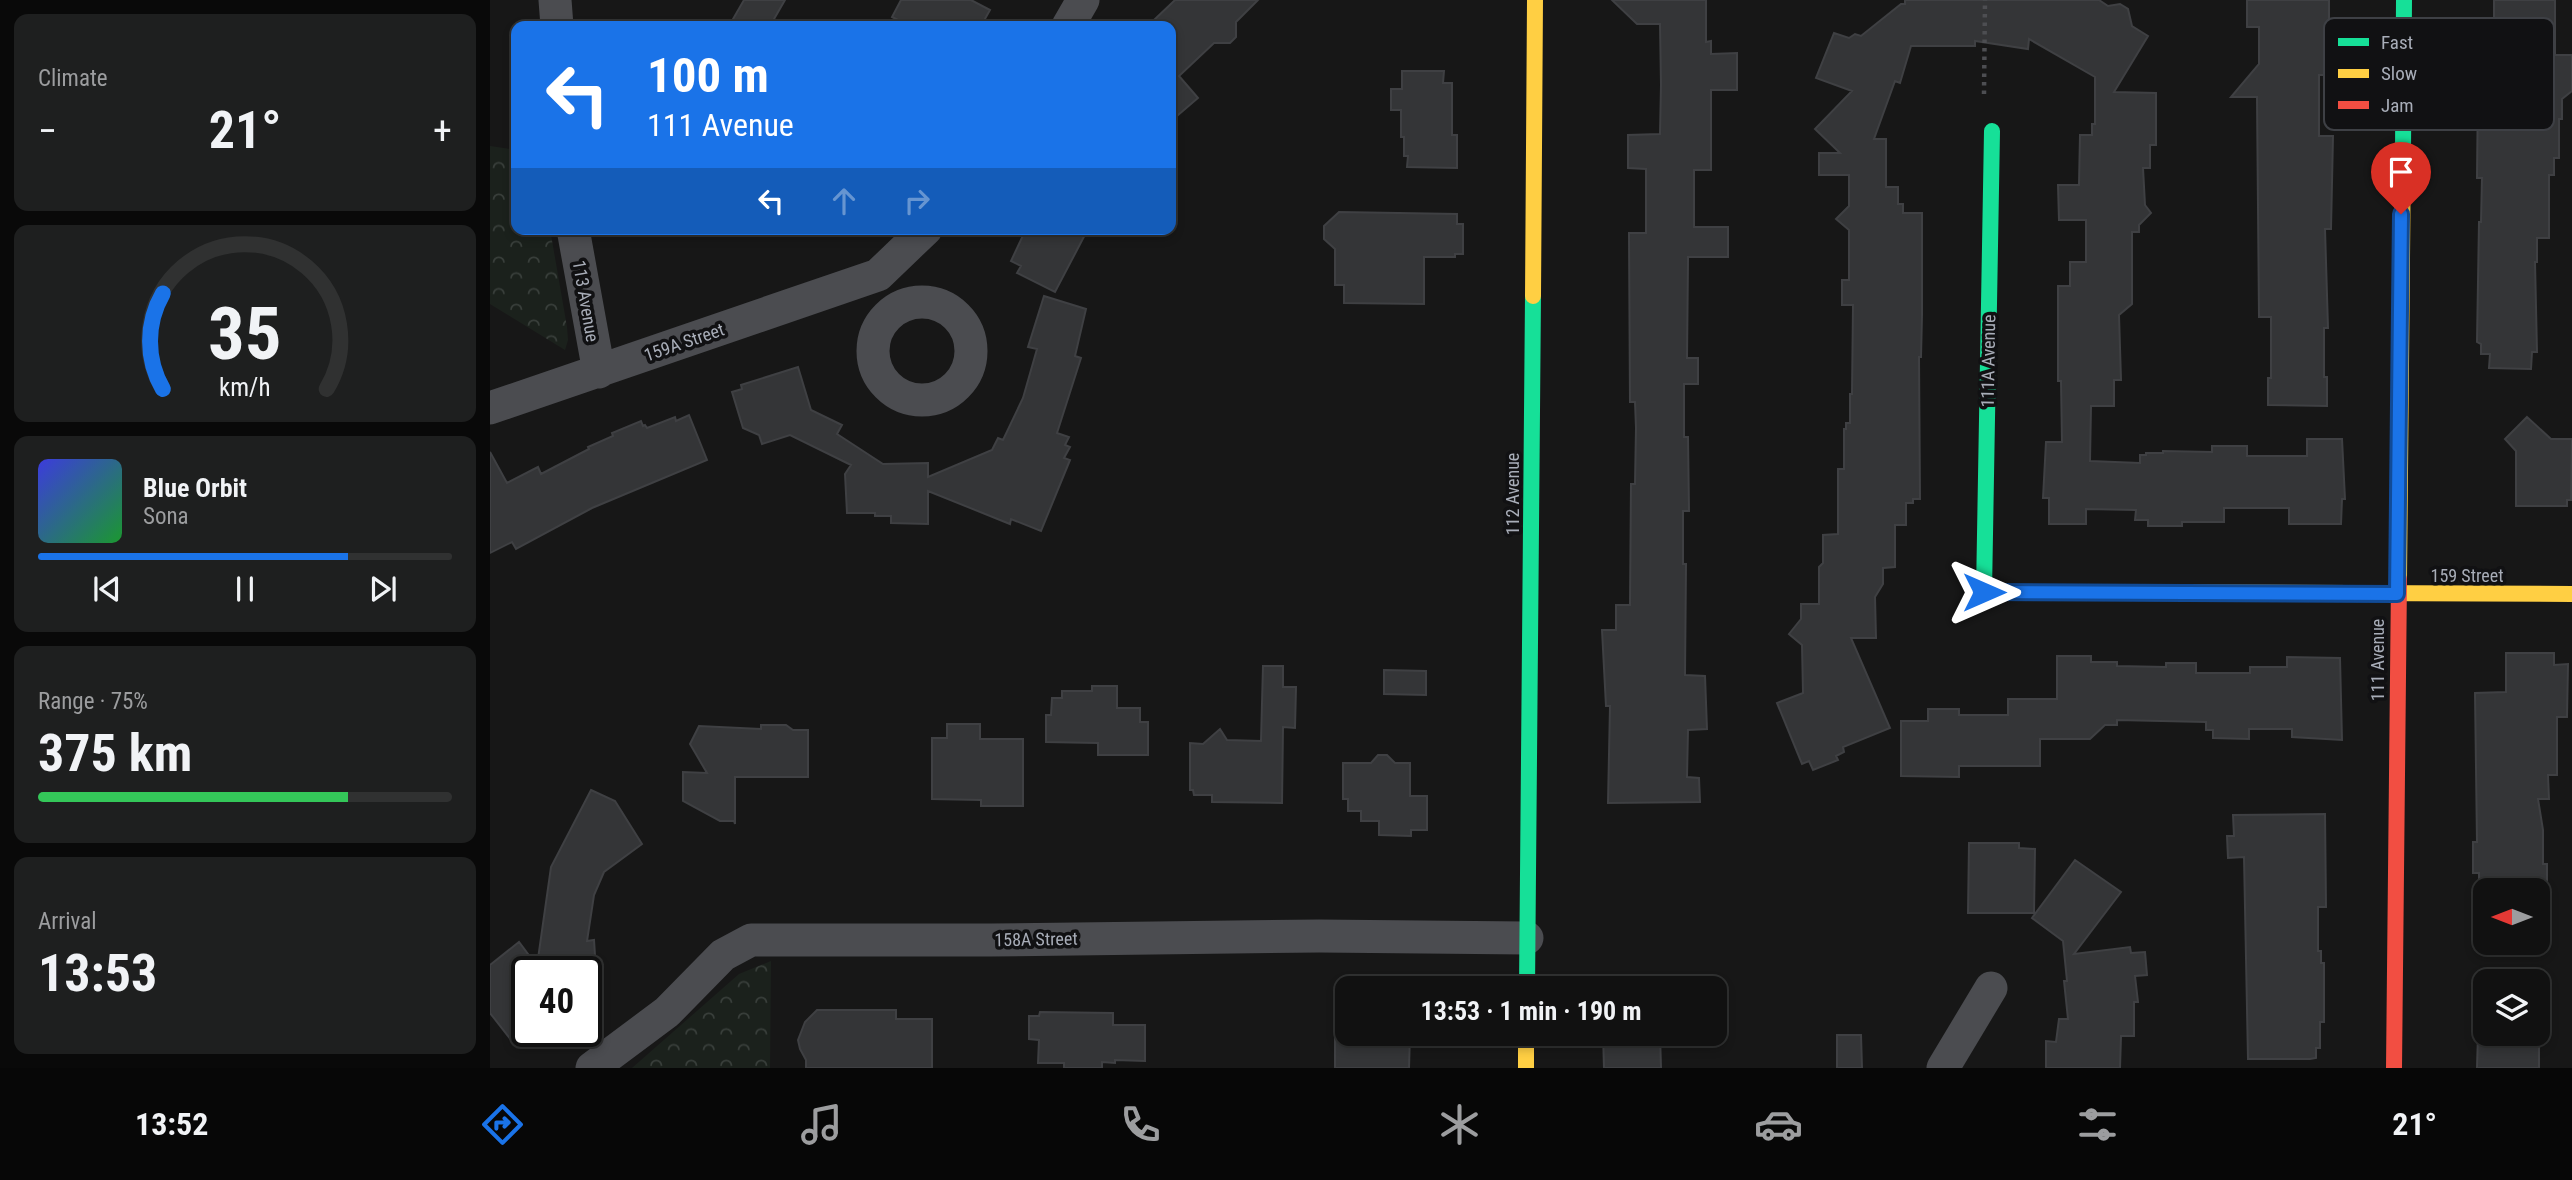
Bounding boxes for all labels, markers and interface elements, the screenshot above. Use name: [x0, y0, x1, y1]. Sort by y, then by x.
legend: [2324, 18, 2554, 130]
text: Fast: [2381, 31, 2413, 54]
text: 100 m: [647, 47, 769, 104]
icon: left: [532, 49, 623, 140]
text: Slow: [2381, 62, 2417, 85]
text: Climate: [38, 65, 108, 92]
text: Jam: [2381, 94, 2414, 117]
text: 21°: [209, 100, 281, 161]
text: 111 Avenue: [647, 106, 794, 144]
text: −: [38, 109, 57, 153]
text: +: [433, 109, 452, 153]
pin: [2371, 142, 2431, 214]
icon: arrive: [2382, 153, 2420, 191]
icon: left: [752, 182, 790, 220]
icon: ahead: [825, 182, 863, 220]
icon: right: [898, 182, 936, 220]
street label: 113 Avenue: [568, 258, 604, 344]
text: 35: [208, 292, 282, 378]
street label: 111A Avenue: [1977, 314, 1999, 408]
street label: 159A Street: [641, 319, 727, 365]
text: km/h: [219, 373, 271, 402]
street label: 112 Avenue: [1502, 453, 1523, 535]
text: Blue Orbit: [143, 473, 247, 503]
text: Sona: [143, 503, 189, 530]
position arrow: [1947, 555, 2021, 629]
street label: 159 Street: [2431, 565, 2503, 586]
icon: previous: [88, 570, 126, 608]
icon: pause: [226, 570, 264, 608]
icon: next: [364, 570, 402, 608]
street label: 111 Avenue: [2367, 619, 2388, 701]
text: Range · 75%: [38, 688, 148, 715]
text: 375 km: [38, 723, 192, 784]
north arrow: [2473, 878, 2550, 956]
map controls: [2473, 878, 2550, 1046]
text: Arrival: [38, 908, 97, 935]
street label: 158A Street: [994, 928, 1078, 950]
text: 13:53: [38, 943, 157, 1004]
speed limit sign: 40: [511, 956, 602, 1047]
button: layers: [2473, 969, 2550, 1046]
text: 13:53 · 1 min · 190 m: [1421, 996, 1641, 1026]
icon: directions: [478, 1100, 527, 1149]
icon: music: [797, 1100, 846, 1149]
icon: phone: [1116, 1100, 1165, 1149]
icon: climate: [1435, 1100, 1484, 1149]
icon: car: [1754, 1100, 1803, 1149]
icon: filters: [2073, 1100, 2122, 1149]
text: 13:52: [135, 1105, 208, 1143]
text: 21°: [2392, 1105, 2437, 1143]

